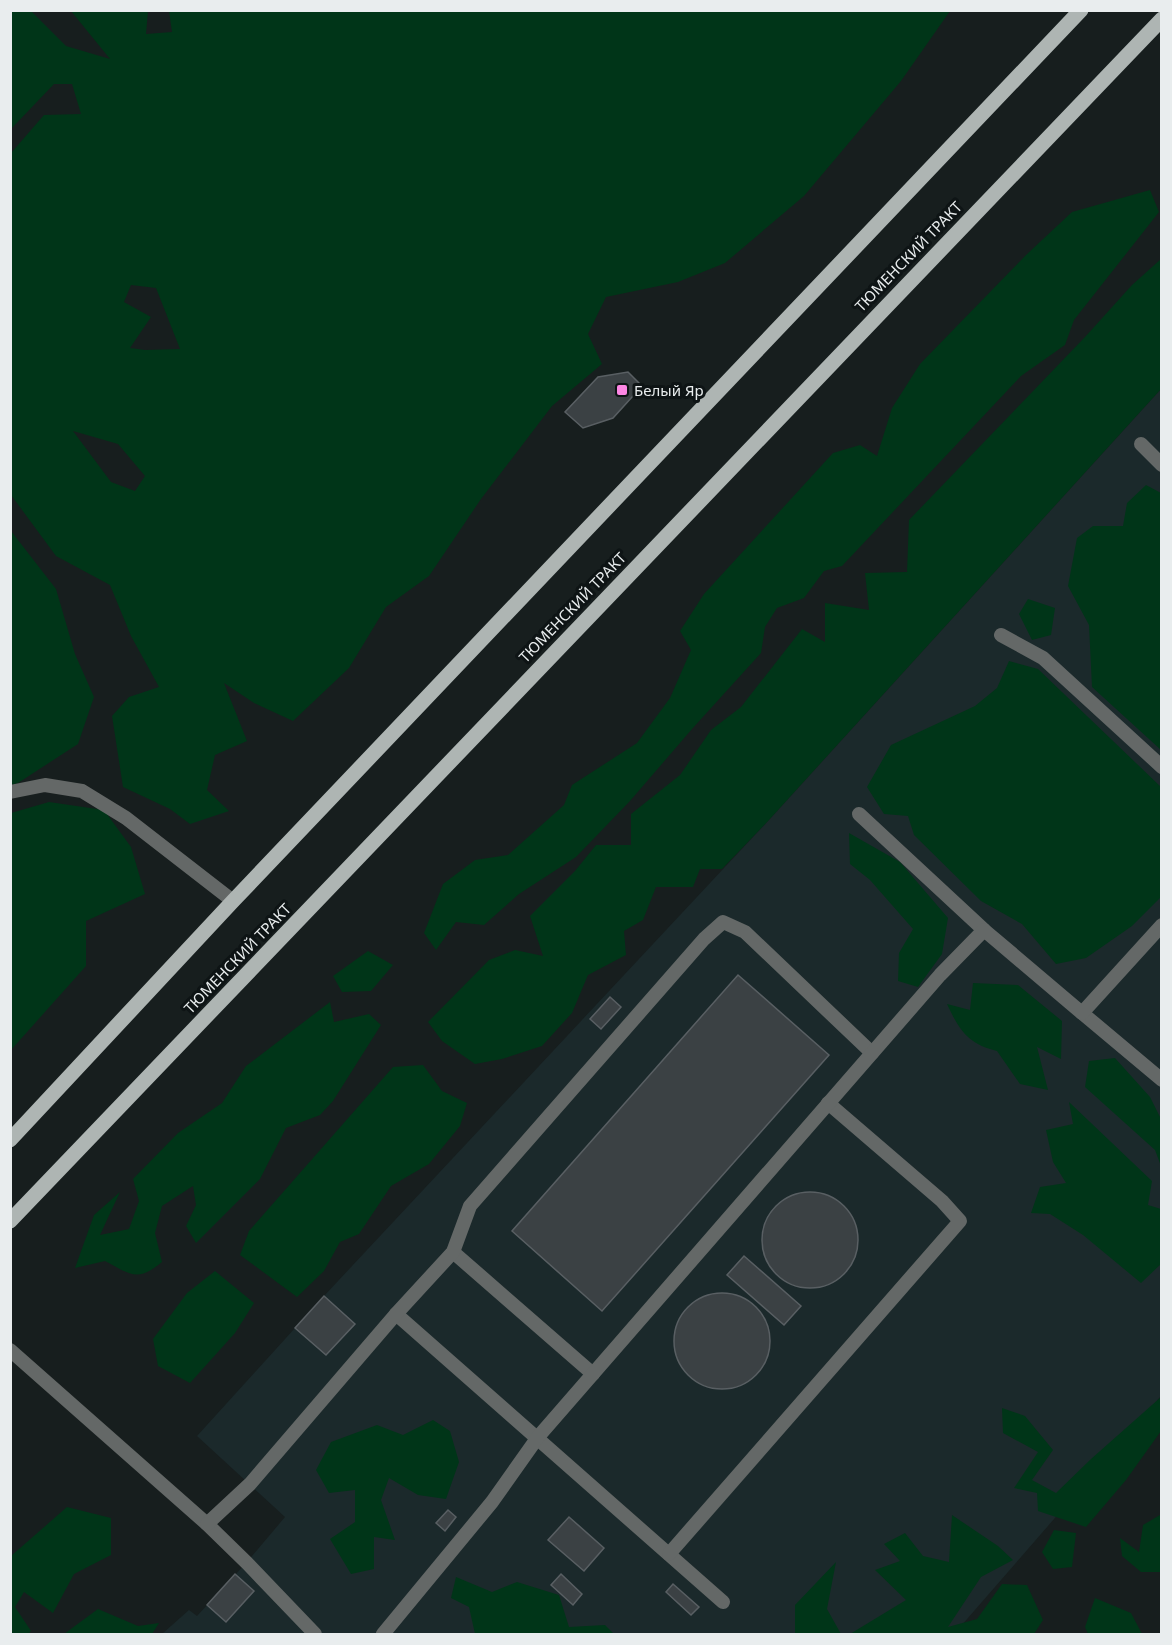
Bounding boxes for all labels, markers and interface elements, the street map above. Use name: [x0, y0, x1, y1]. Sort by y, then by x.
street label: ТЮМЕНСКИЙ ТРАКТ: [850, 196, 966, 315]
place label: Белый Яр: [634, 380, 704, 400]
marker: Белый Яр: [615, 383, 629, 397]
street label: ТЮМЕНСКИЙ ТРАКТ: [514, 547, 630, 666]
street label: ТЮМЕНСКИЙ ТРАКТ: [179, 898, 295, 1017]

